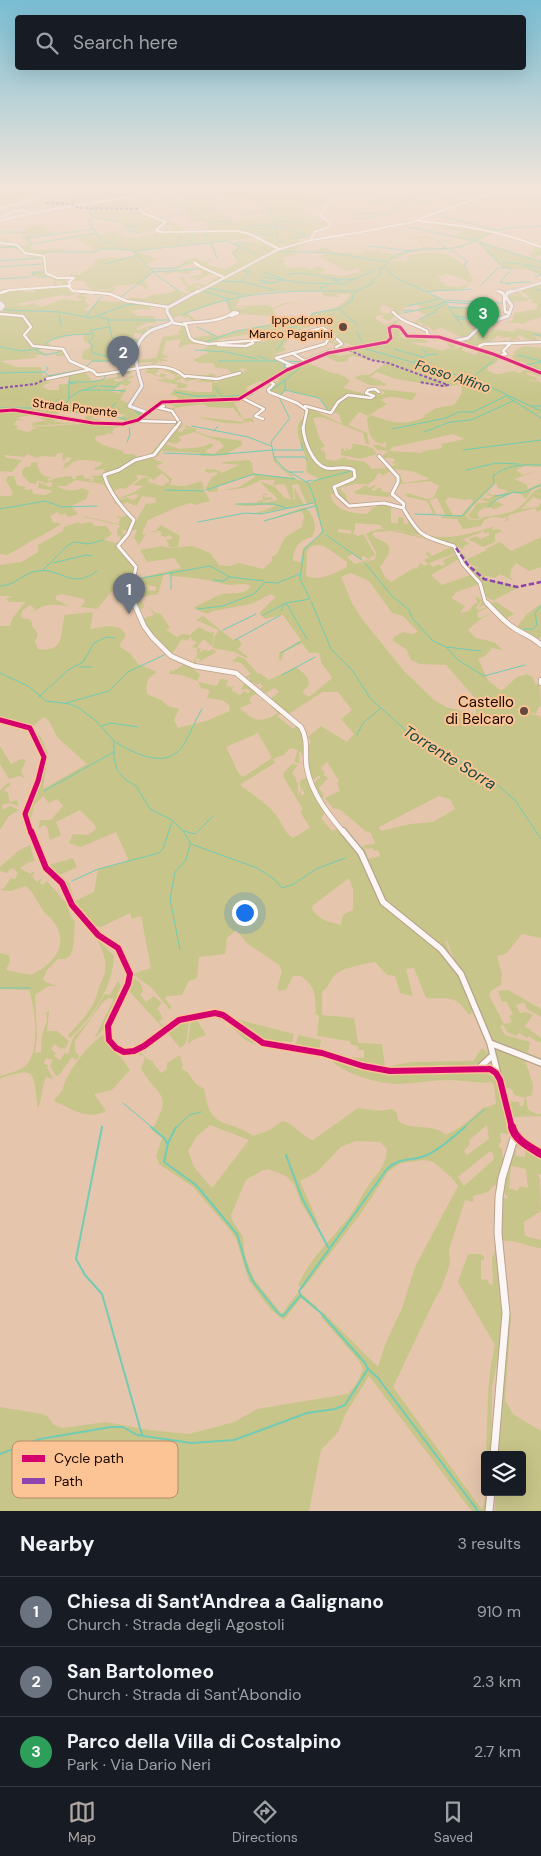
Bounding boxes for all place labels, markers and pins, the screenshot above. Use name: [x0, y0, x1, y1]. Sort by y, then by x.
pin: 3: [467, 297, 499, 338]
place label: Ippodromo Marco Paganini: [249, 312, 333, 342]
marker: Ippodromo Marco Paganini: [337, 321, 349, 333]
pin: 2: [107, 336, 139, 377]
pin: 1: [113, 573, 145, 614]
place label: Castello di Belcaro: [445, 692, 514, 729]
marker: Castello di Belcaro: [518, 705, 530, 717]

